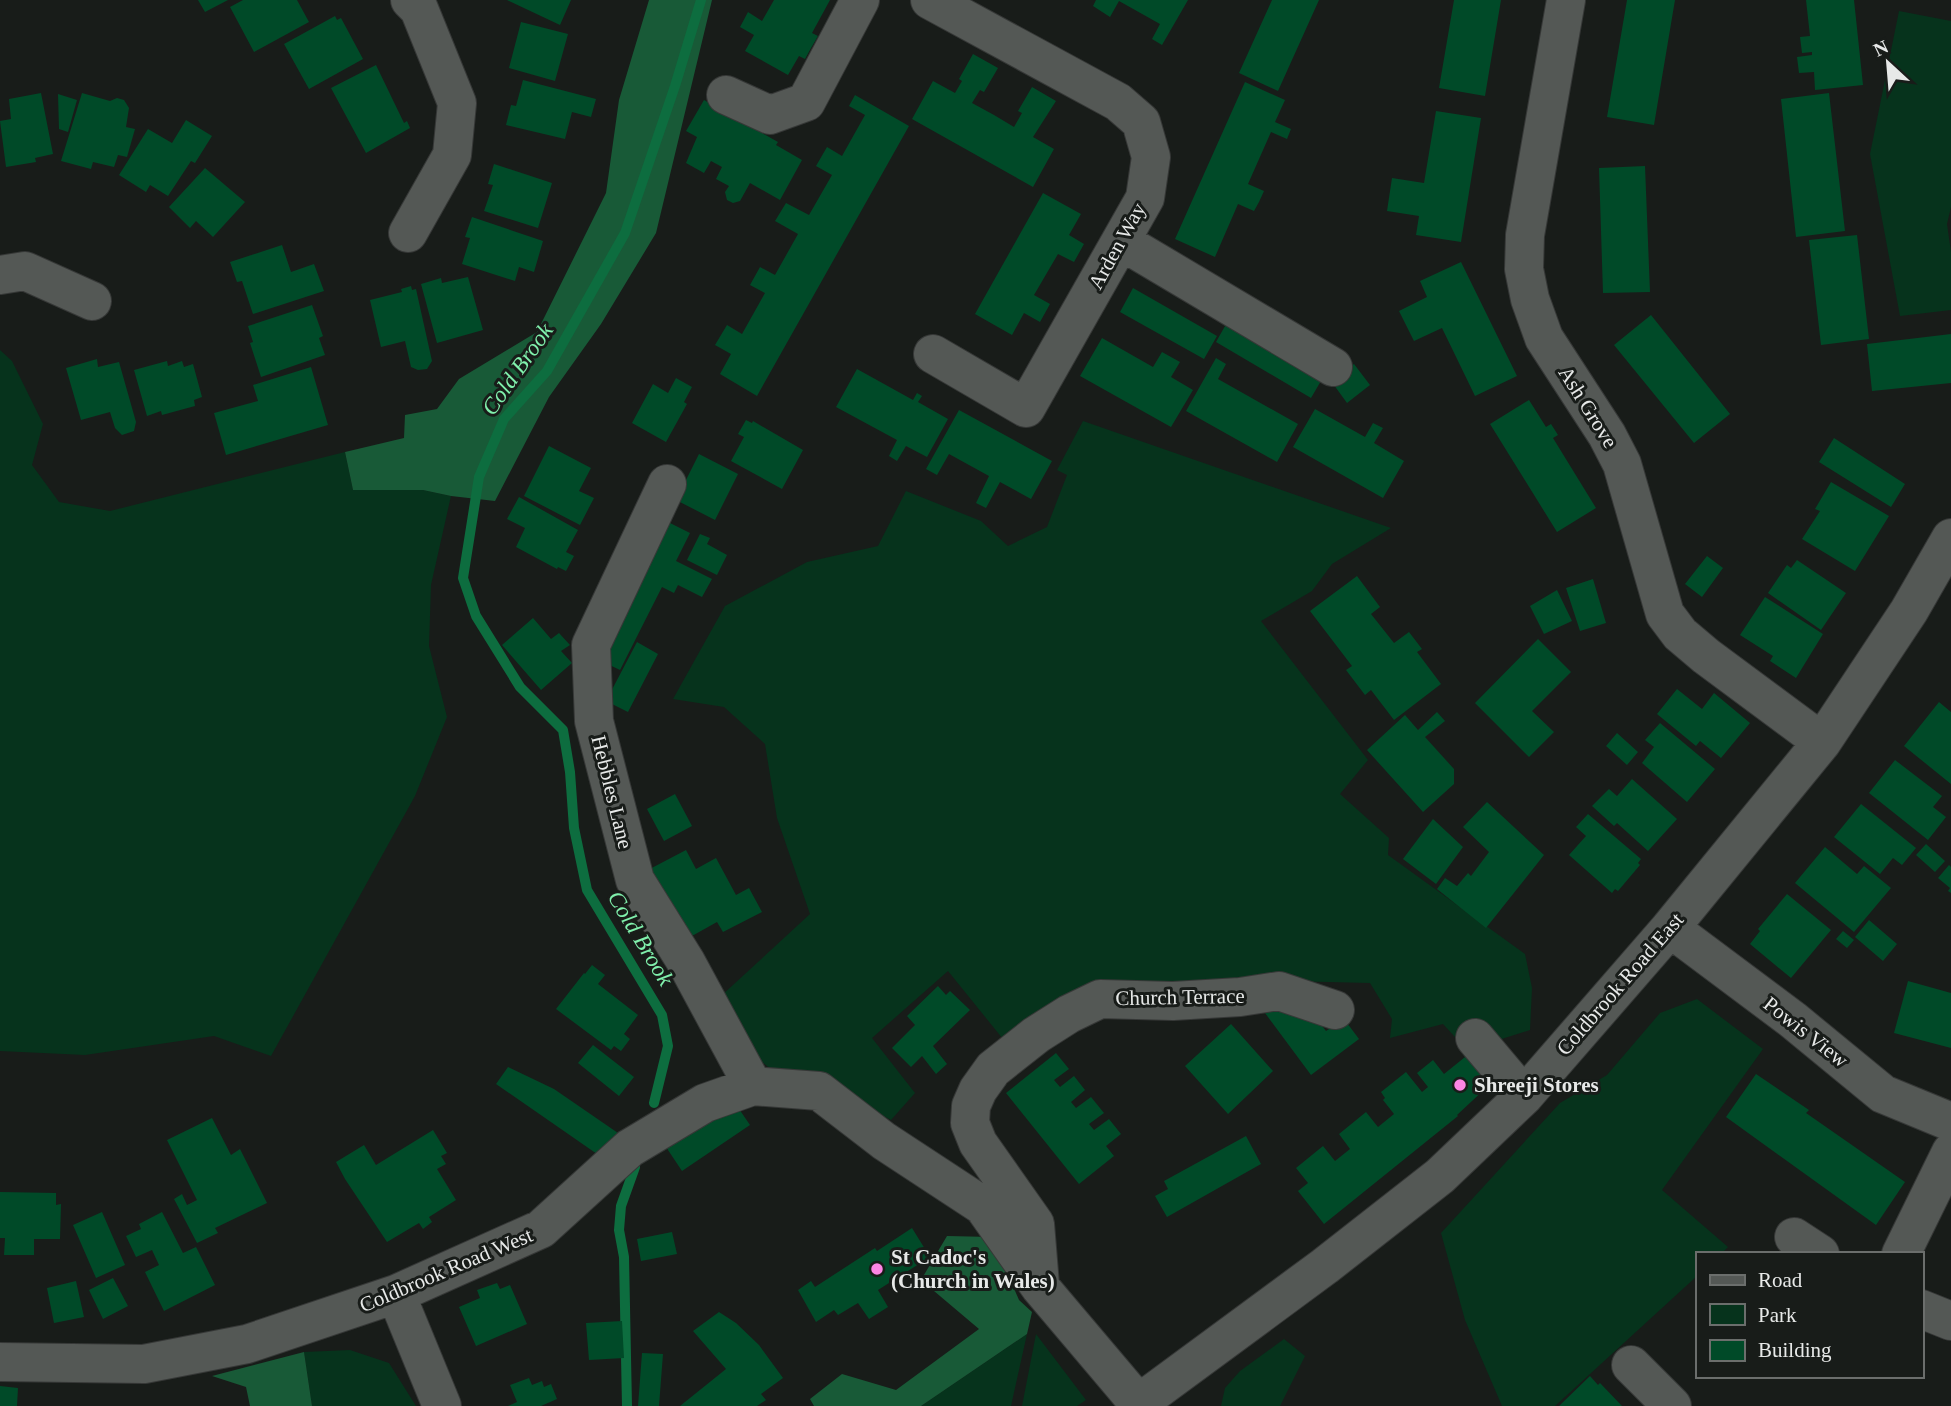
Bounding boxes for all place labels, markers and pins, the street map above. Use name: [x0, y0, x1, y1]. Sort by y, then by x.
place label: Shreeji Stores: [1474, 1073, 1599, 1097]
marker: Shreeji Stores: [1452, 1077, 1468, 1093]
place label: St Cadoc's (Church in Wales): [891, 1245, 1055, 1293]
marker: St Cadoc's (Church in Wales): [869, 1261, 885, 1277]

